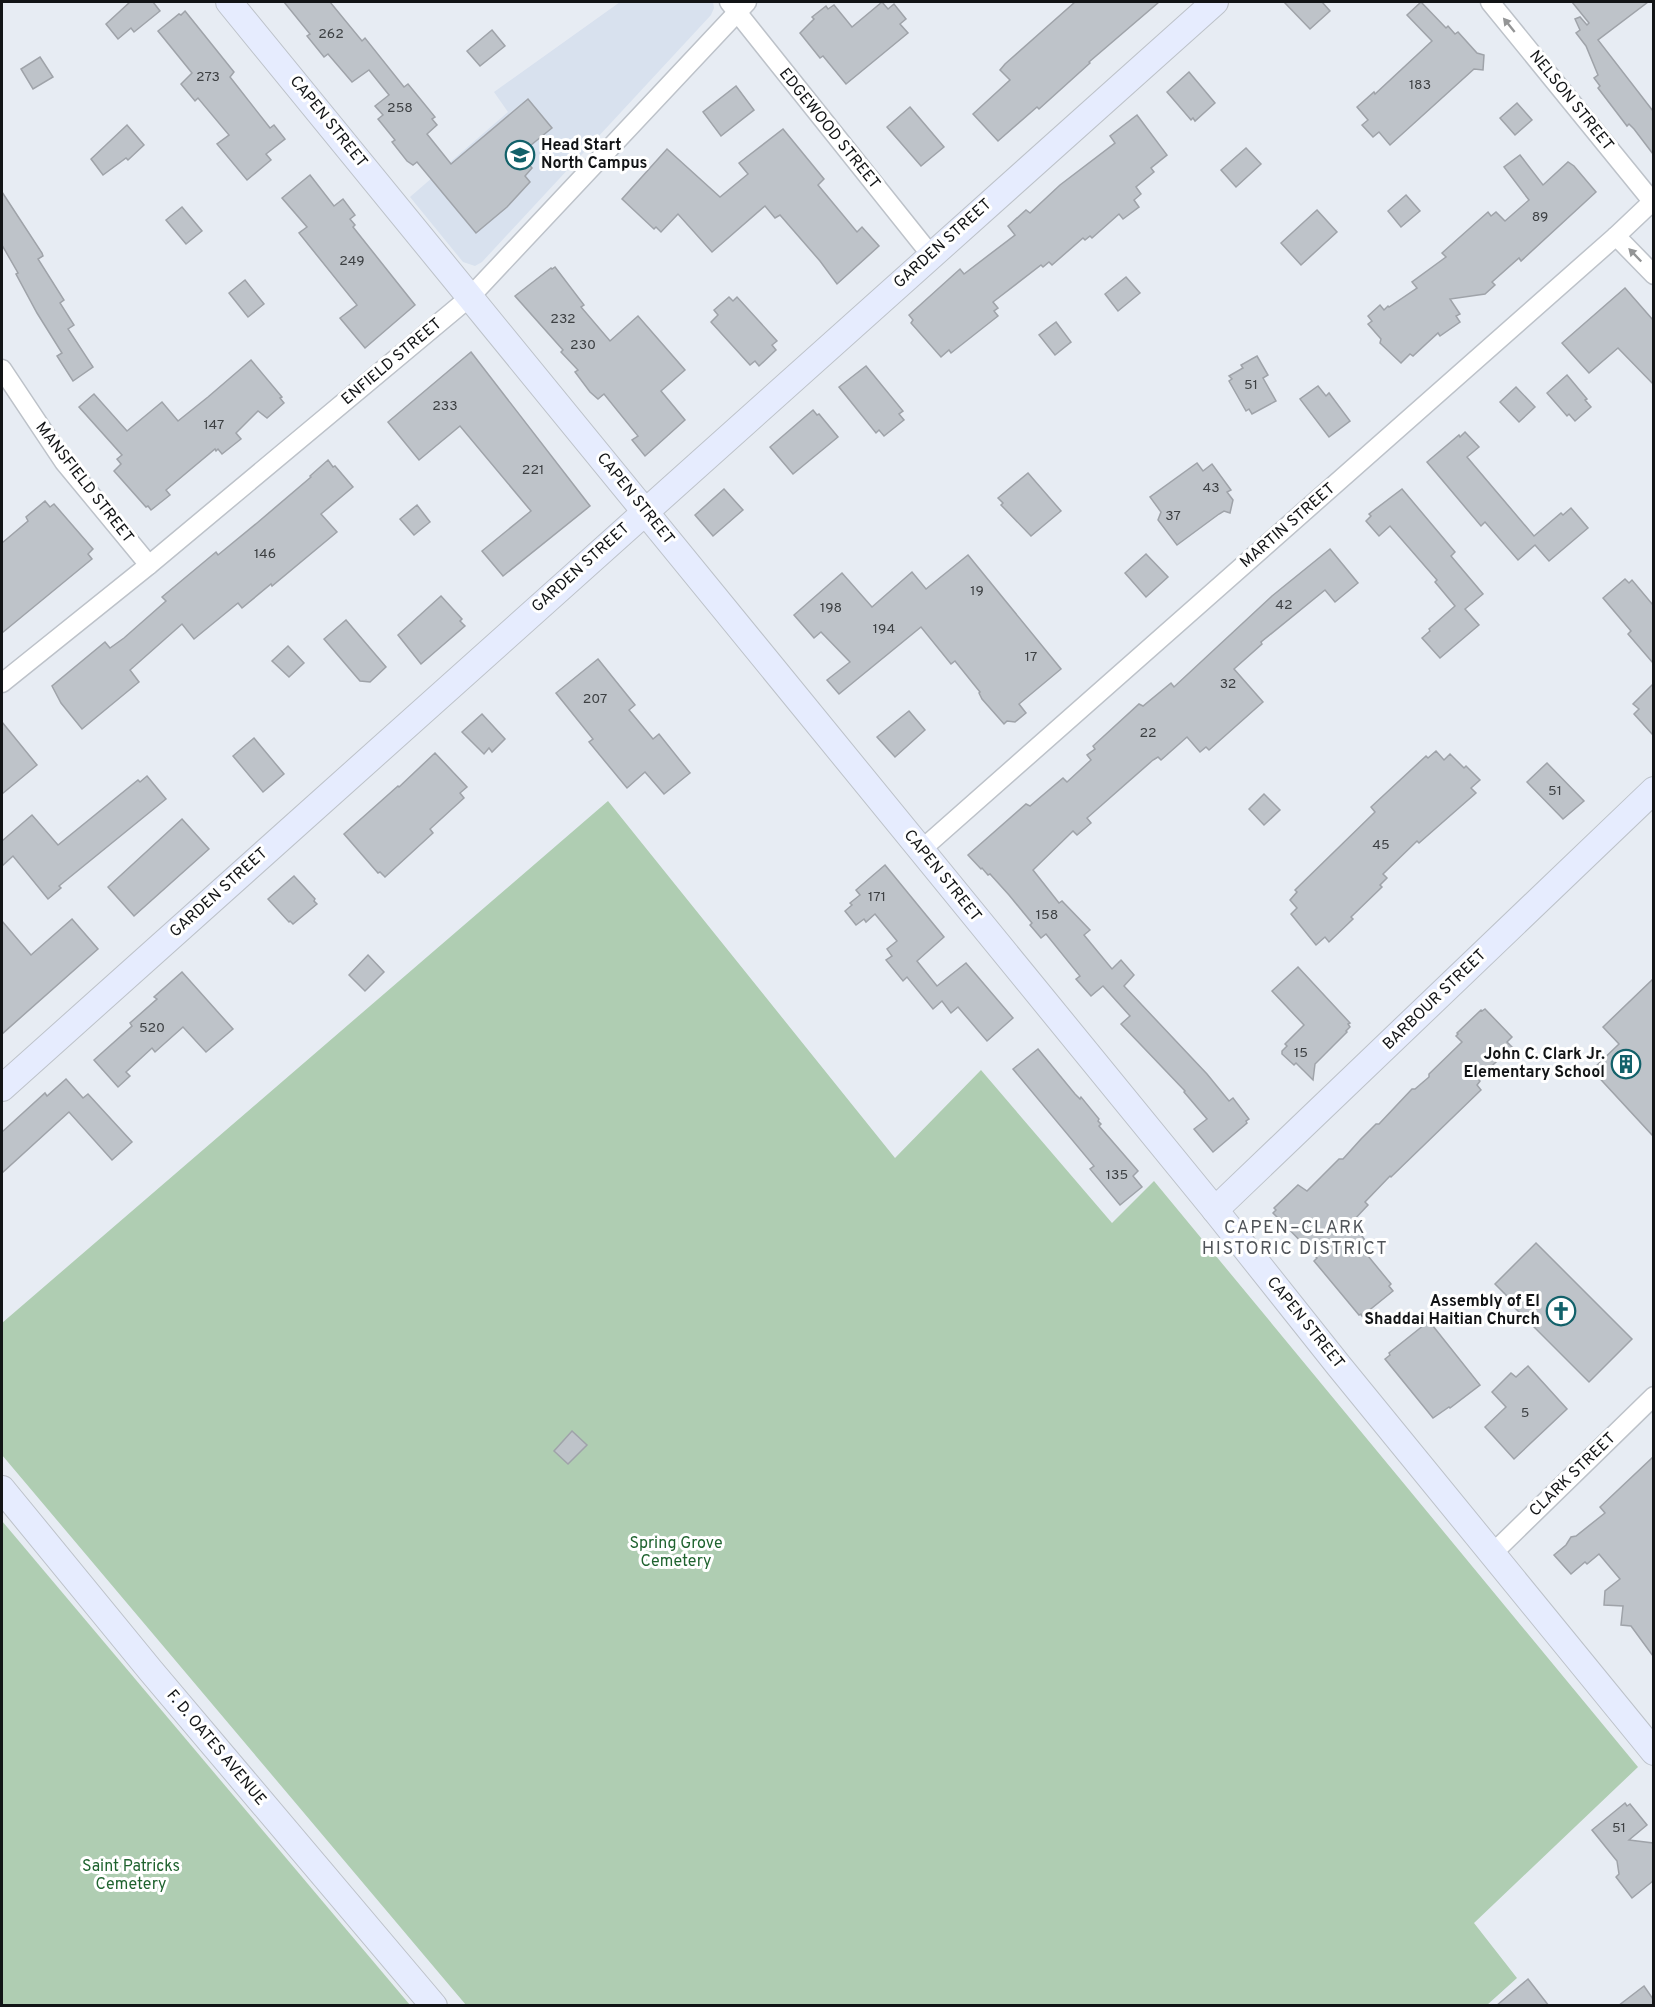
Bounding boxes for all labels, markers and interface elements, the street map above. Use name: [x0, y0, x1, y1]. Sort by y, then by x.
one-way arrow: [1503, 18, 1516, 33]
house number: 262: [318, 26, 344, 43]
street label: NELSON STREET: [1524, 47, 1618, 155]
street label: EDGEWOOD STREET: [774, 64, 884, 194]
house number: 273: [196, 69, 220, 86]
street label: CAPEN STREET: [285, 72, 371, 172]
house number: 183: [1409, 77, 1431, 94]
house number: 258: [387, 100, 413, 117]
place label: Head Start North Campus: [541, 136, 648, 174]
school or university icon: Head Start North Campus: [504, 139, 536, 171]
street label: GARDEN STREET: [890, 195, 996, 293]
house number: 89: [1532, 209, 1548, 226]
one-way arrow: [1628, 248, 1642, 263]
house number: 249: [339, 253, 365, 270]
house number: 232: [550, 311, 576, 328]
street label: ENFIELD STREET: [338, 314, 446, 410]
house number: 230: [570, 337, 596, 354]
house number: 51: [1244, 377, 1258, 394]
house number: 233: [432, 398, 458, 415]
house number: 147: [204, 417, 224, 434]
street label: MANSFIELD STREET: [31, 418, 137, 548]
street label: CAPEN STREET: [592, 449, 678, 549]
house number: 221: [522, 462, 544, 479]
street label: MARTIN STREET: [1236, 479, 1340, 573]
house number: 43: [1202, 480, 1220, 497]
house number: 37: [1165, 508, 1181, 525]
street label: GARDEN STREET: [528, 519, 634, 617]
house number: 146: [254, 546, 276, 563]
house number: 19: [970, 583, 984, 600]
house number: 42: [1275, 597, 1293, 614]
house number: 198: [820, 600, 842, 617]
house number: 194: [873, 621, 895, 638]
house number: 17: [1025, 649, 1037, 666]
house number: 32: [1220, 676, 1236, 693]
house number: 207: [583, 691, 607, 708]
house number: 22: [1139, 725, 1157, 742]
house number: 51: [1548, 783, 1562, 800]
street label: CAPEN STREET: [899, 826, 985, 926]
house number: 45: [1372, 837, 1390, 854]
street label: GARDEN STREET: [166, 844, 272, 942]
house number: 171: [868, 889, 886, 906]
house number: 158: [1036, 907, 1058, 924]
street label: BARBOUR STREET: [1379, 945, 1491, 1055]
house number: 520: [139, 1020, 165, 1037]
house number: 15: [1294, 1045, 1308, 1062]
place label: John C. Clark Jr. Elementary School: [1463, 1045, 1605, 1083]
building icon: John C. Clark Jr. Elementary School: [1610, 1048, 1642, 1080]
house number: 135: [1106, 1167, 1128, 1184]
district label: CAPEN–CLARK HISTORIC DISTRICT: [1202, 1217, 1388, 1261]
street label: CAPEN STREET: [1262, 1273, 1348, 1373]
place label: Assembly of El Shaddai Haitian Church: [1364, 1292, 1540, 1330]
church icon: Assembly of El Shaddai Haitian Church: [1545, 1295, 1577, 1327]
house number: 5: [1521, 1405, 1529, 1422]
street label: CLARK STREET: [1526, 1429, 1620, 1521]
park label: Spring Grove Cemetery: [629, 1534, 723, 1572]
street label: F. D. OATES AVENUE: [162, 1686, 270, 1810]
house number: 51: [1612, 1820, 1626, 1837]
park label: Saint Patricks Cemetery: [82, 1857, 180, 1895]

